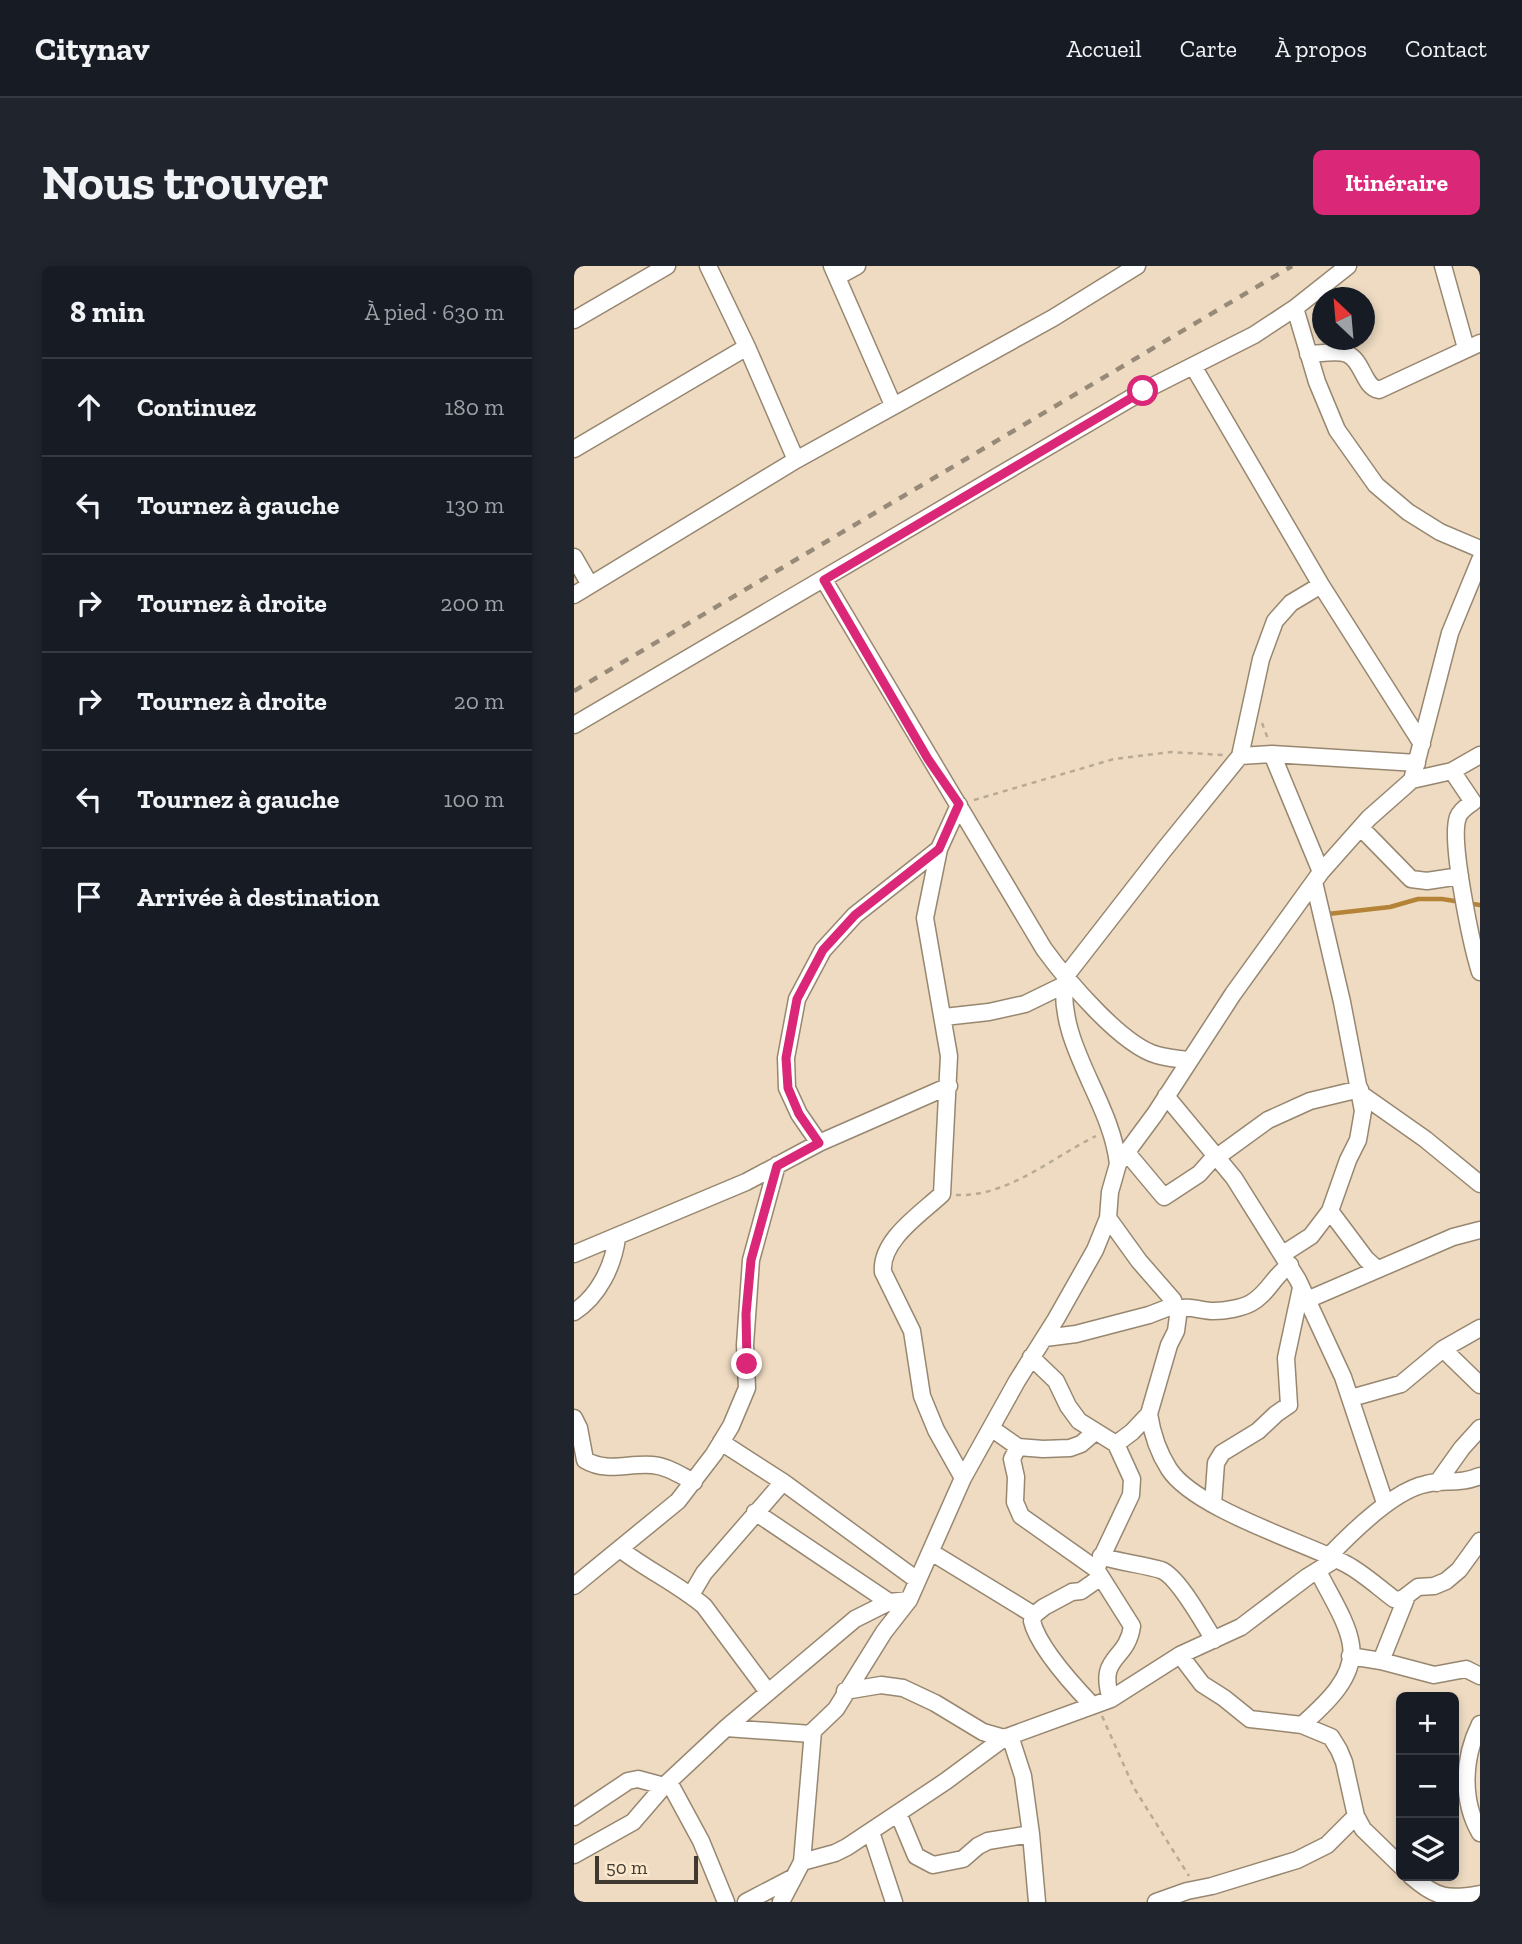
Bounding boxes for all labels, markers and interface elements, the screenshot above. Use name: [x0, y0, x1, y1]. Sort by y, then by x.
text: Citynav: [35, 29, 150, 68]
text: Accueil: [1066, 34, 1142, 63]
text: Carte: [1180, 34, 1237, 63]
text: À propos: [1275, 34, 1367, 63]
text: Contact: [1405, 34, 1487, 63]
button: Itinéraire: [1313, 150, 1480, 215]
text: Nous trouver: [42, 153, 329, 212]
north arrow: [1312, 287, 1375, 350]
text: 8 min: [70, 294, 145, 330]
text: À pied · 630 m: [365, 298, 504, 326]
route start: [1127, 375, 1158, 406]
icon: ahead: [70, 388, 108, 426]
text: Continuez: [137, 391, 256, 423]
text: 180 m: [444, 393, 504, 421]
icon: left: [70, 486, 108, 524]
text: Tournez à gauche: [137, 489, 339, 521]
text: 130 m: [446, 491, 504, 519]
icon: right: [70, 584, 108, 622]
text: Tournez à droite: [137, 587, 327, 619]
text: 200 m: [441, 589, 504, 617]
icon: right: [70, 682, 108, 720]
text: Tournez à droite: [137, 685, 327, 717]
text: 20 m: [454, 687, 504, 715]
icon: left: [70, 780, 108, 818]
text: Tournez à gauche: [137, 783, 339, 815]
text: 100 m: [444, 785, 504, 813]
icon: arrive: [70, 878, 108, 916]
text: Arrivée à destination: [137, 881, 380, 913]
route end: [731, 1348, 762, 1379]
map controls: [1396, 1692, 1459, 1881]
button: +: [1396, 1692, 1459, 1755]
button: −: [1396, 1755, 1459, 1818]
button: layers: [1396, 1818, 1459, 1881]
scale bar: [595, 1853, 698, 1885]
text: 50 m: [606, 1856, 647, 1879]

